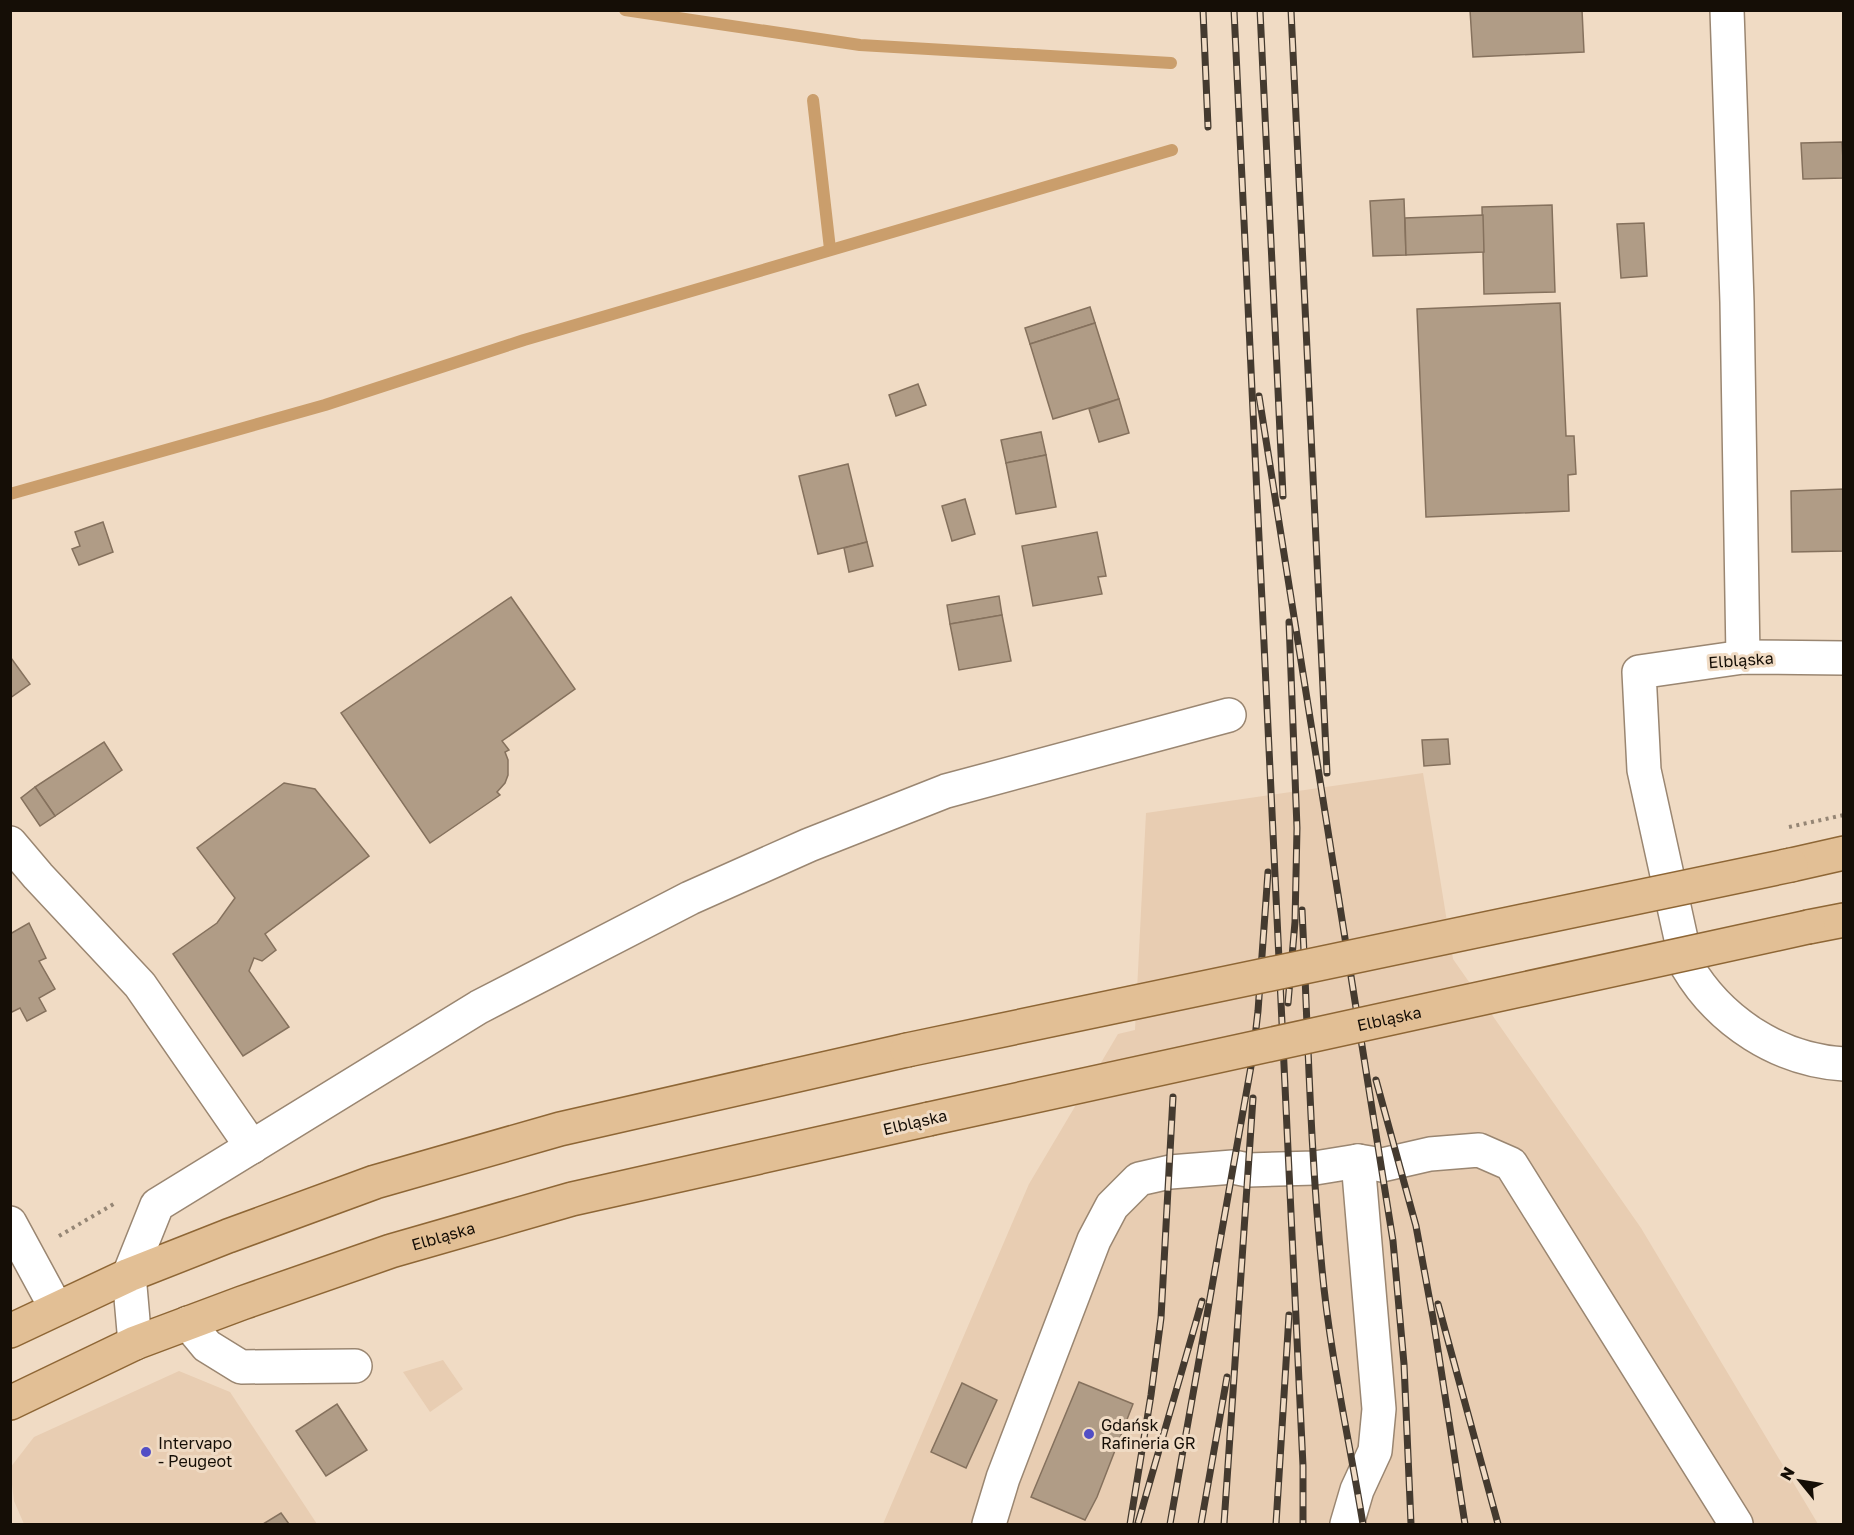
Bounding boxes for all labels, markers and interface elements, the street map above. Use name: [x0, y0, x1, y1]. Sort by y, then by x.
street label: Elbląska: [1708, 648, 1774, 672]
street label: Elbląska: [1355, 1002, 1423, 1035]
street label: Elbląska: [881, 1105, 949, 1139]
street label: Elbląska: [409, 1217, 477, 1255]
place label: Gdańsk Rafineria GR: [1101, 1415, 1196, 1453]
marker: Gdańsk Rafineria GR: [1082, 1427, 1096, 1441]
place label: Intervapo - Peugeot: [158, 1433, 232, 1471]
marker: Intervapo - Peugeot: [139, 1445, 153, 1459]
north arrow: [1770, 1451, 1830, 1511]
text: N: [1775, 1463, 1799, 1484]

